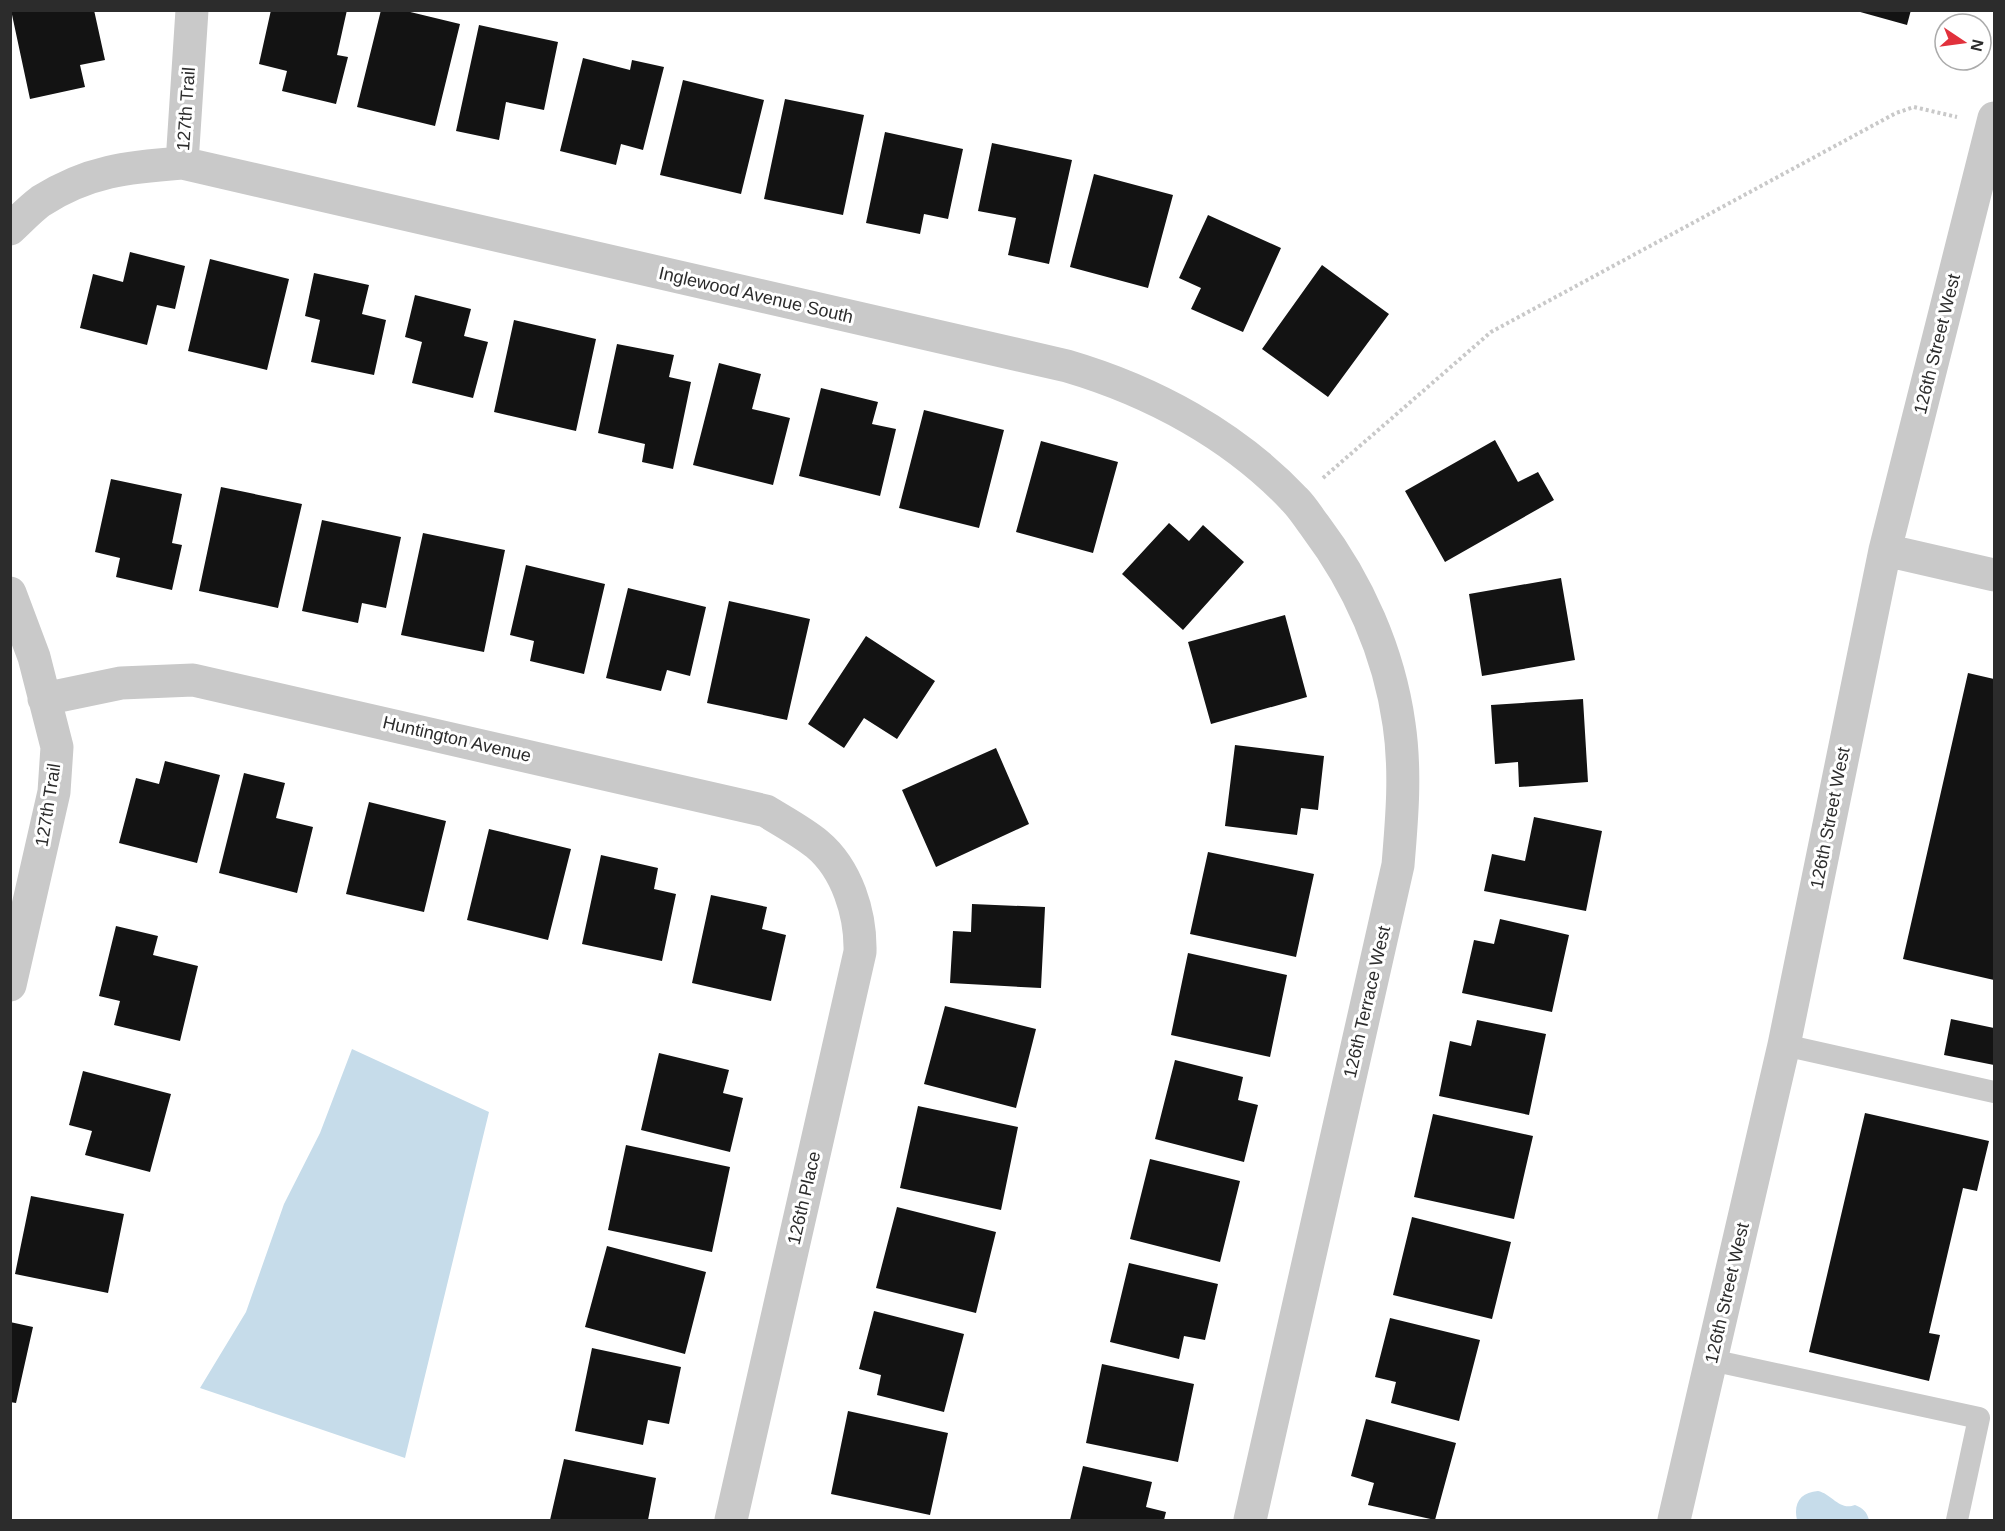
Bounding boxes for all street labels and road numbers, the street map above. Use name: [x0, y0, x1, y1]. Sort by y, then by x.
street label: 127th Trail: [173, 66, 199, 152]
street label: Inglewood Avenue South: [657, 263, 855, 327]
street label: 126th Street West: [1910, 272, 1964, 416]
street label: Huntington Avenue: [381, 712, 533, 766]
street label: 126th Street West: [1806, 746, 1854, 890]
street label: 127th Trail: [32, 762, 64, 848]
street label: 126th Terrace West: [1340, 924, 1394, 1080]
street label: 126th Place: [784, 1149, 824, 1247]
street label: 126th Street West: [1701, 1221, 1753, 1365]

